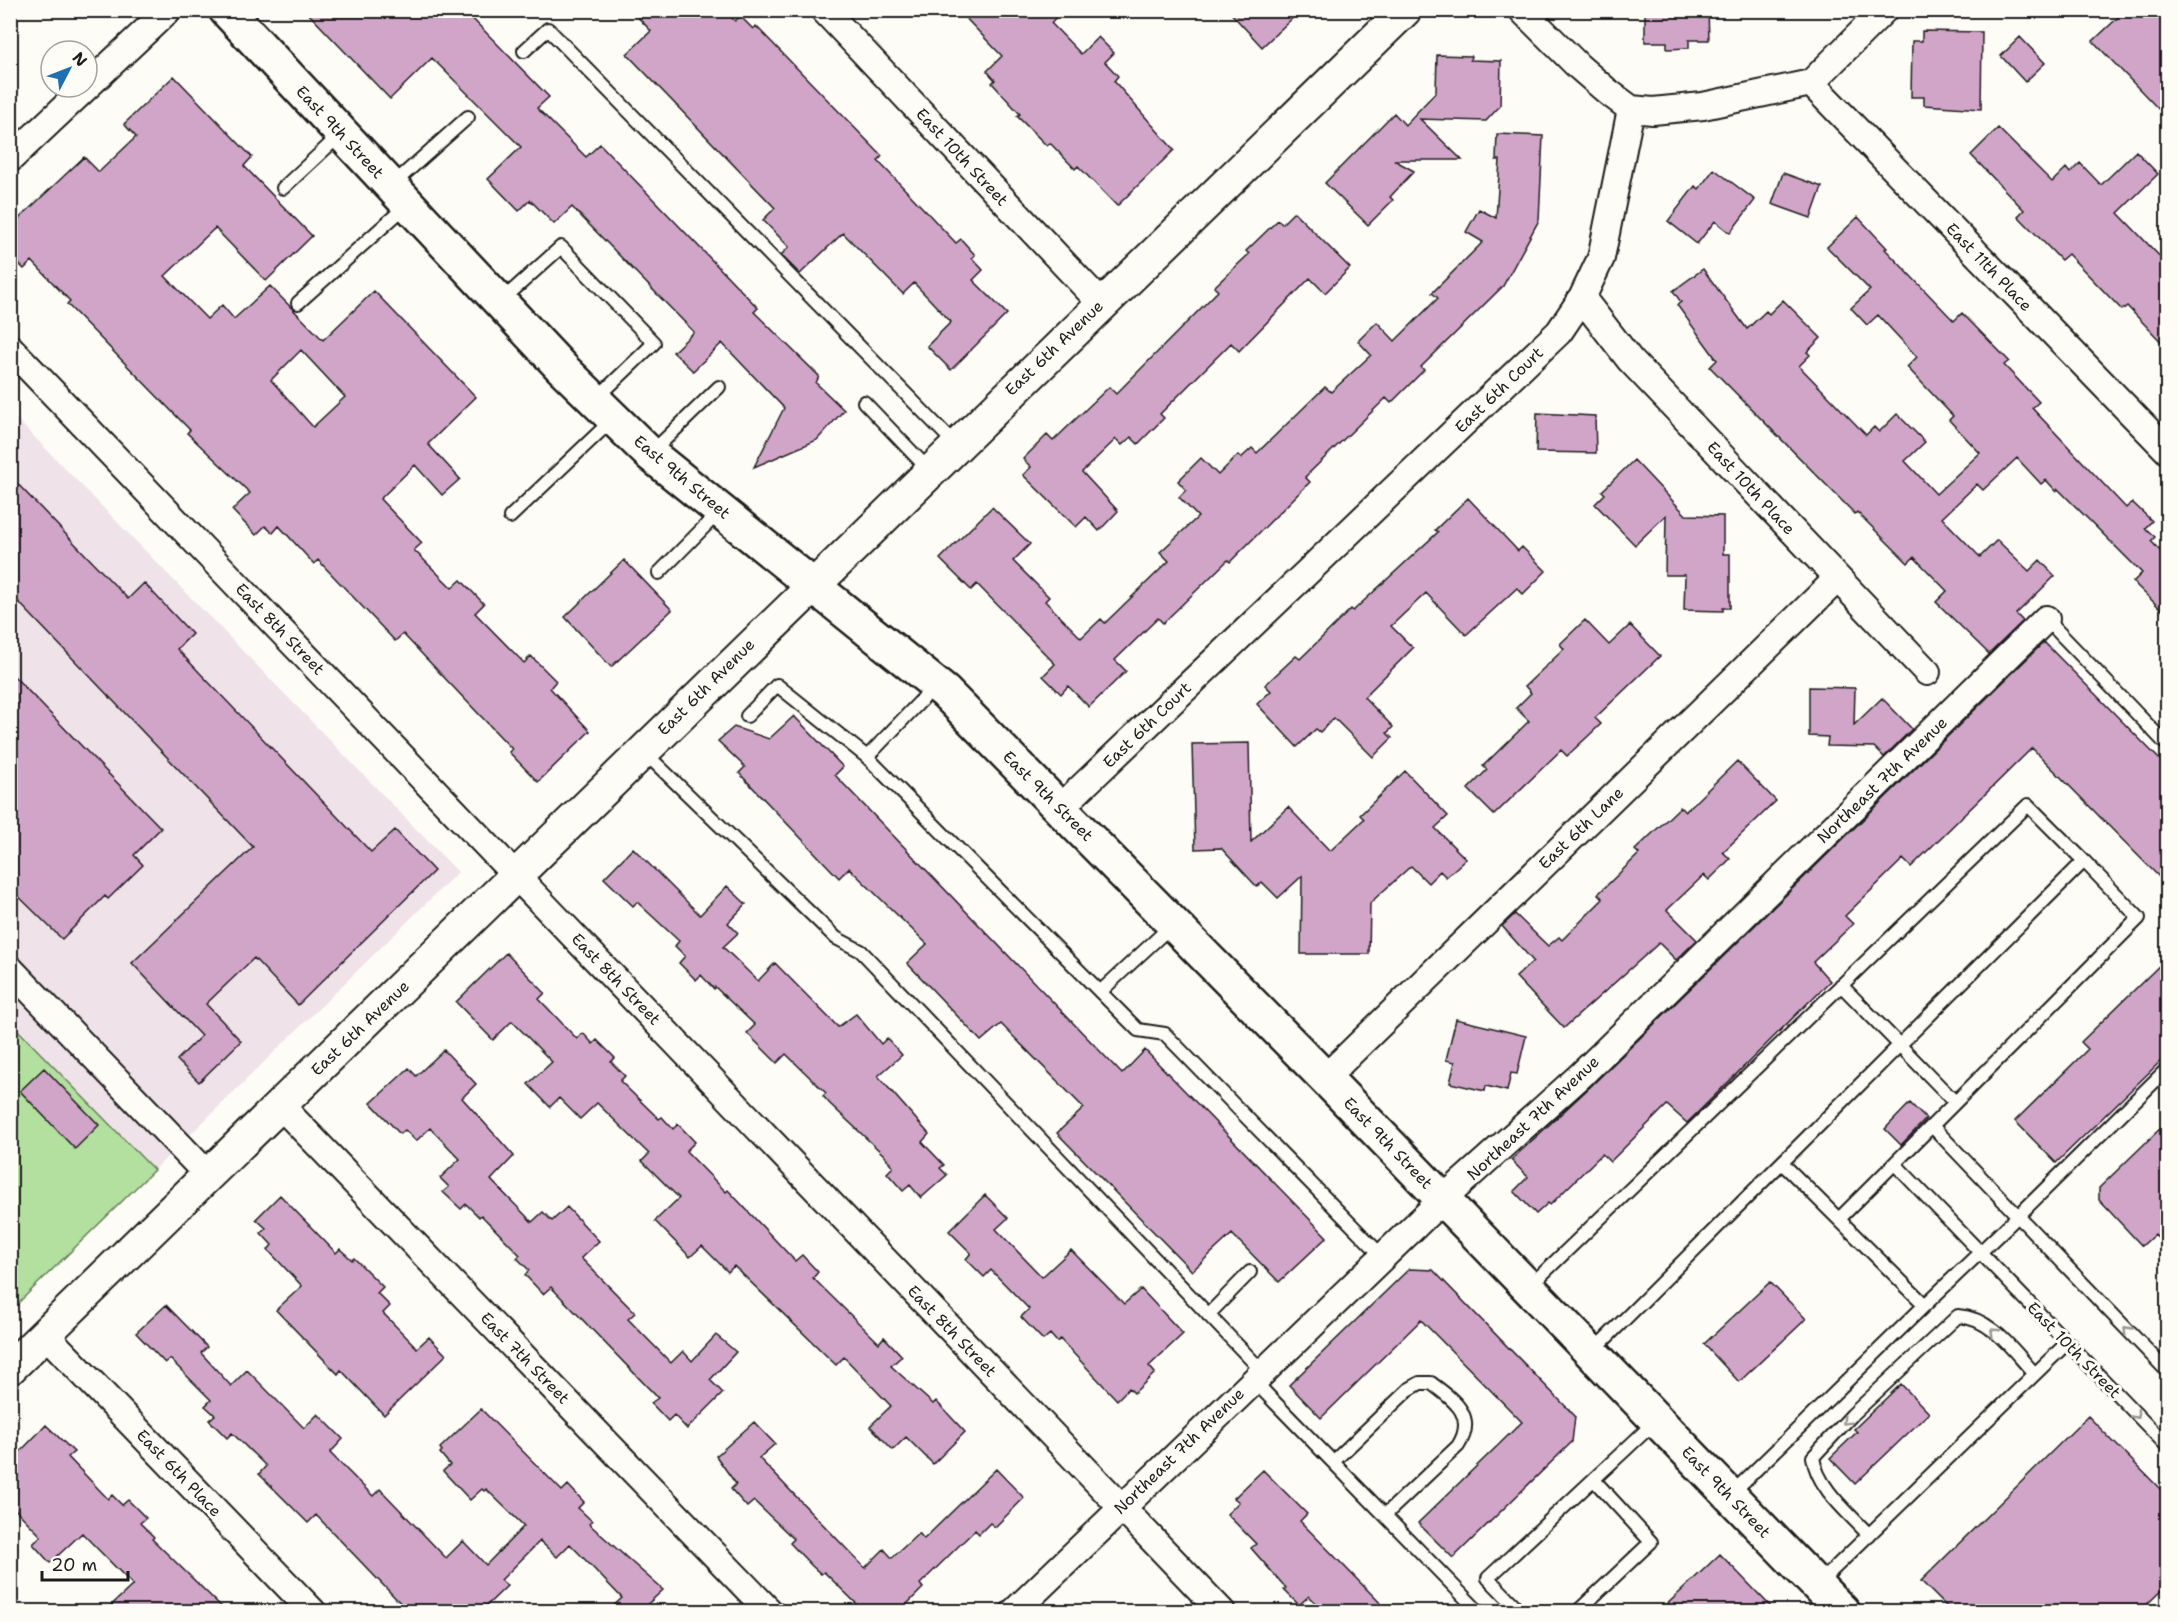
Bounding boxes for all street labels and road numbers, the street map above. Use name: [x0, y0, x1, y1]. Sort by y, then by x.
street label: East 9th Street: [291, 81, 389, 183]
street label: East 10th Street: [911, 104, 1013, 210]
street label: East 11th Place: [1941, 218, 2037, 316]
street label: East 6th Avenue: [1000, 296, 1108, 400]
street label: East 6th Court: [1450, 342, 1548, 438]
street label: East 9th Street: [629, 430, 735, 524]
street label: East 10th Place: [1702, 437, 1800, 539]
street label: East 8th Street: [231, 579, 329, 679]
street label: East 6th Avenue: [653, 634, 759, 740]
street label: East 6th Court: [1098, 677, 1196, 773]
street label: Northeast 7th Avenue: [1812, 712, 1952, 848]
street label: East 9th Street: [998, 746, 1098, 846]
street label: East 6th Lane: [1534, 782, 1628, 874]
street label: East 8th Street: [567, 929, 665, 1029]
street label: East 6th Avenue: [306, 976, 414, 1080]
street label: Northeast 7th Avenue: [1462, 1051, 1604, 1185]
street label: East 9th Street: [1339, 1093, 1437, 1193]
street label: East 8th Street: [903, 1281, 1001, 1381]
street label: East 10th Street: [2023, 1297, 2125, 1403]
street label: East 7th Street: [476, 1308, 574, 1408]
street label: Northeast 7th Avenue: [1109, 1383, 1249, 1519]
street label: East 6th Place: [132, 1425, 226, 1521]
street label: East 9th Street: [1677, 1442, 1775, 1542]

